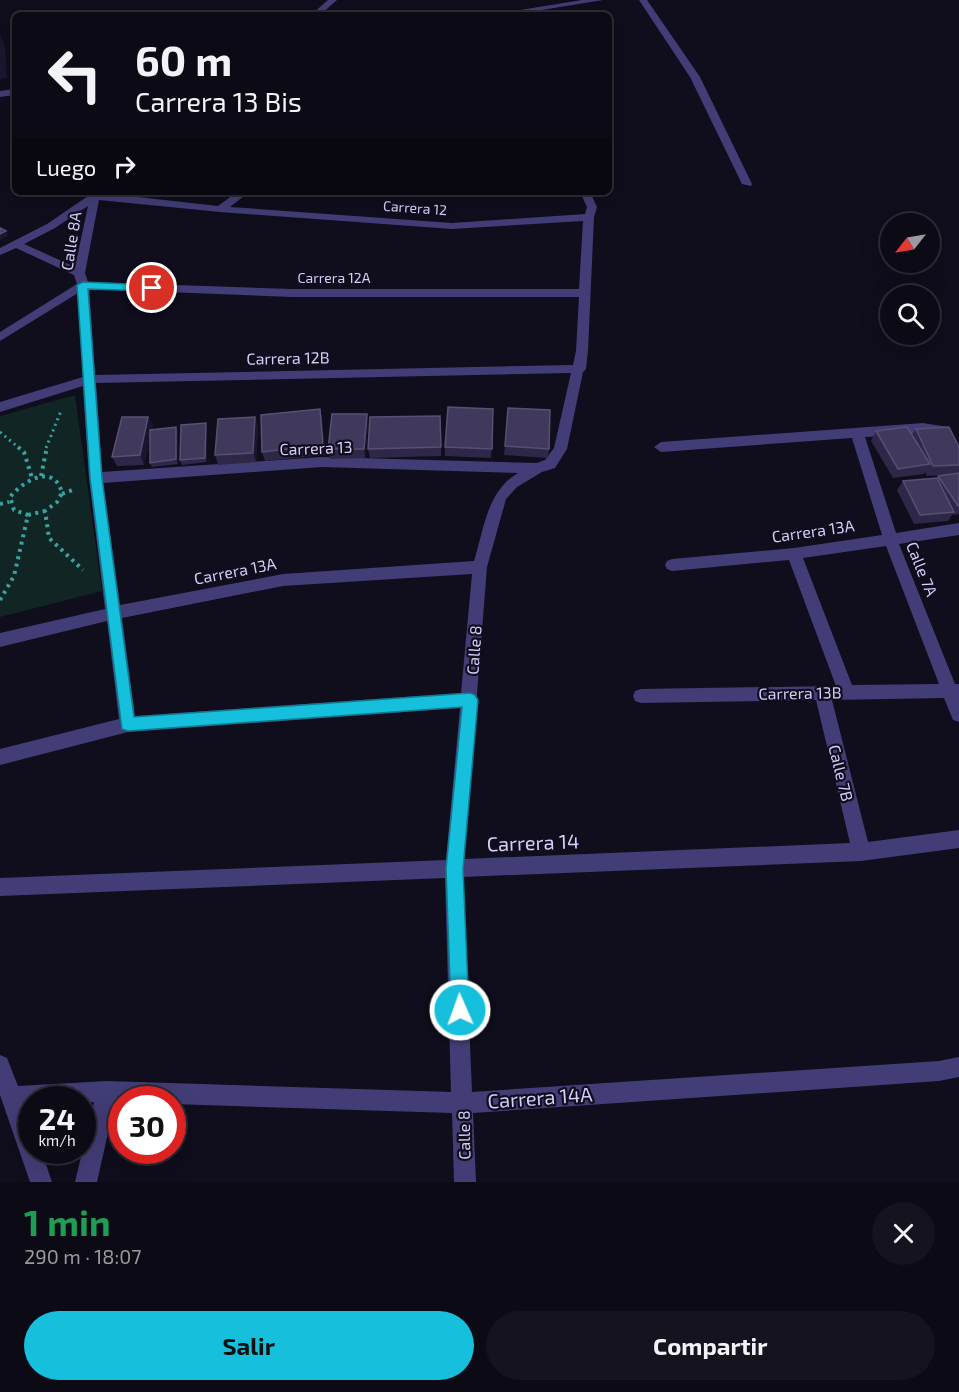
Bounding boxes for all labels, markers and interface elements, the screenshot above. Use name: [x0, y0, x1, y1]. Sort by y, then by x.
text: 60 m: [135, 34, 232, 84]
icon: left: [36, 36, 114, 114]
text: Carrera 13 Bis: [135, 85, 302, 117]
icon: right: [108, 150, 141, 183]
text: Luego: [36, 154, 96, 180]
street label: Carrera 12: [382, 197, 448, 218]
street label: Calle 8A: [56, 210, 85, 272]
north arrow: [880, 213, 940, 273]
map controls: [880, 213, 940, 345]
pin: [126, 262, 177, 313]
street label: Carrera 12A: [298, 269, 371, 286]
icon: arrive: [135, 271, 168, 304]
button: search: [880, 285, 940, 345]
street label: Carrera 12B: [246, 347, 330, 368]
street label: Carrera 13: [279, 437, 353, 458]
street label: Carrera 13A: [770, 515, 855, 546]
street label: Calle 7A: [903, 539, 942, 599]
street label: Carrera 13A: [192, 553, 278, 588]
street label: Calle 8: [462, 625, 485, 675]
street label: Carrera 13B: [758, 682, 842, 703]
street label: Calle 7B: [825, 743, 858, 803]
street label: Carrera 14: [486, 828, 580, 856]
position arrow: [428, 978, 492, 1042]
street label: Carrera 14A: [487, 1081, 594, 1113]
speed limit sign: 30: [108, 1086, 186, 1164]
text: 24: [39, 1100, 75, 1136]
street label: Calle 8: [454, 1110, 473, 1160]
text: km/h: [38, 1131, 76, 1149]
text: 1 min: [24, 1200, 111, 1243]
button: close: [872, 1202, 935, 1265]
text: 290 m · 18:07: [24, 1244, 141, 1268]
button: Salir: [24, 1311, 474, 1380]
button: Compartir: [486, 1311, 935, 1380]

